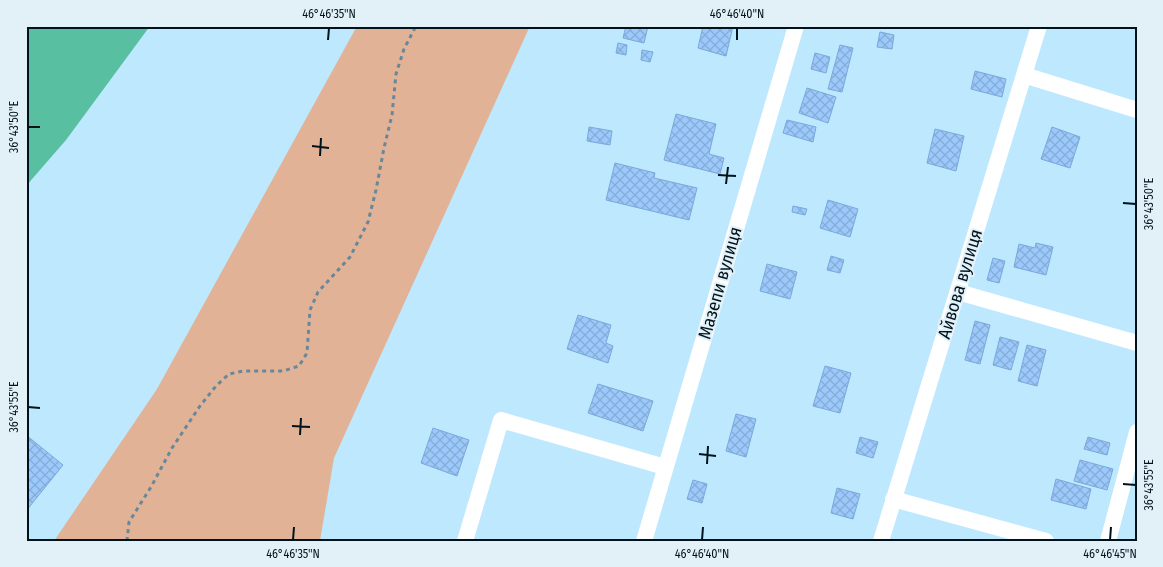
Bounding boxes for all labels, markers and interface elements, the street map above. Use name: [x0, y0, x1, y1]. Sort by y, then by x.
text: 46°46'35"N: [302, 7, 356, 21]
text: 46°46'40"N: [710, 7, 764, 21]
text: 36°43'50"E: [7, 101, 21, 153]
text: 36°43'50"E: [1142, 178, 1156, 230]
street label: Мазепи вулиця: [693, 224, 747, 342]
street label: Айвова вулиця: [933, 227, 987, 341]
text: 36°43'55"E: [7, 381, 21, 433]
text: 36°43'55"E: [1142, 459, 1156, 511]
text: 46°46'35"N: [266, 547, 320, 561]
text: 46°46'40"N: [675, 547, 729, 561]
text: 46°46'45"N: [1083, 547, 1137, 561]

